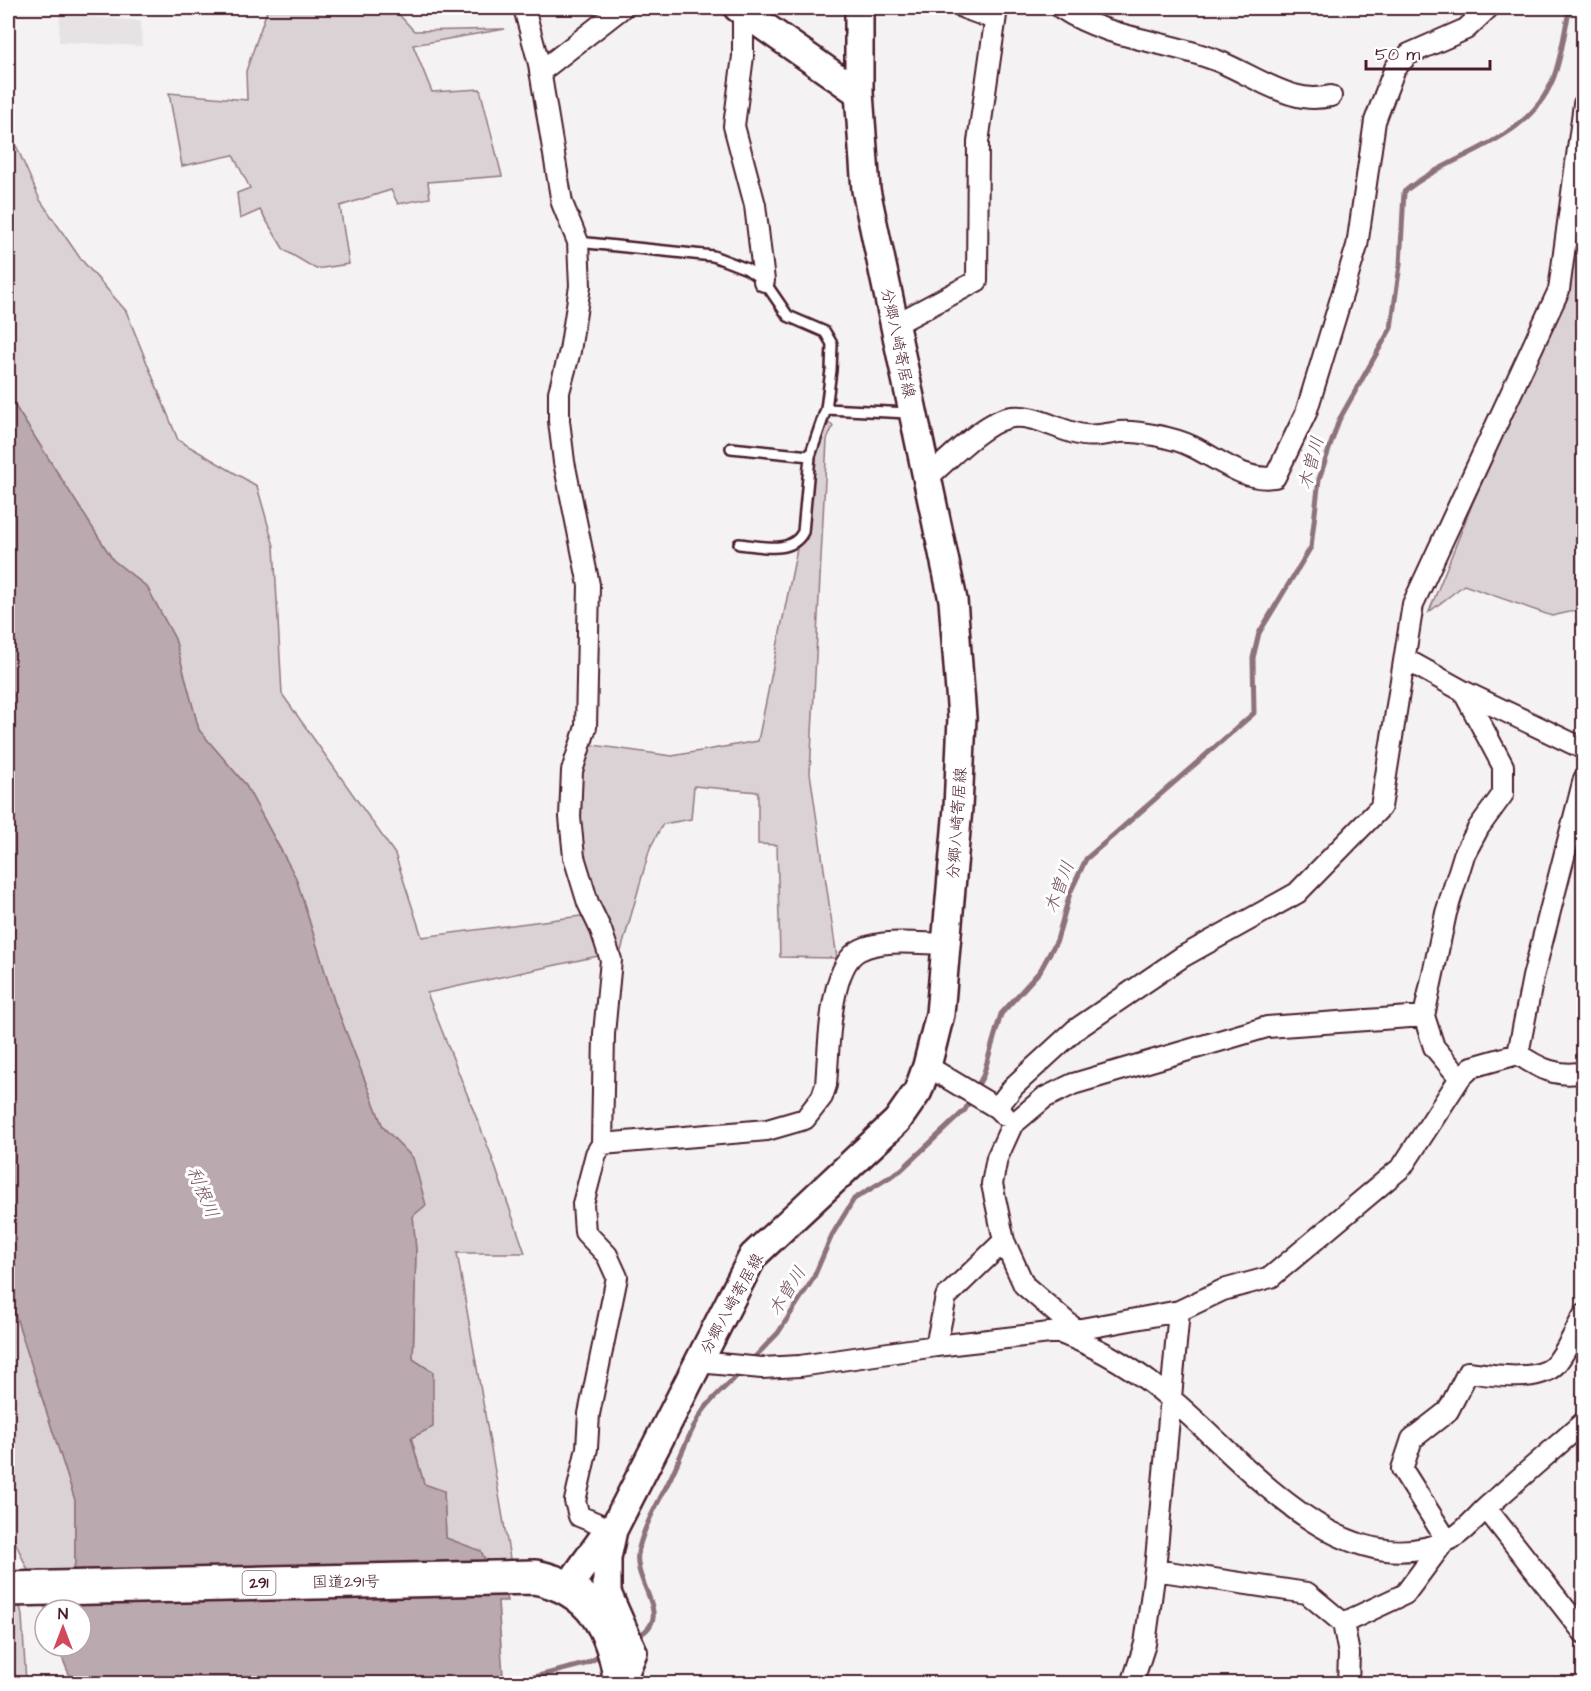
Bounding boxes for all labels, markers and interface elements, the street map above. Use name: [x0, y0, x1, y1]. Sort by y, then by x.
scale bar: [1366, 33, 1490, 71]
text: 50 m: [1375, 42, 1420, 67]
street label: 分郷八崎寄居線: [876, 286, 920, 400]
water label: 木曽川: [1292, 434, 1331, 492]
street label: 分郷八崎寄居線: [942, 766, 972, 880]
water label: 木曽川: [1038, 857, 1081, 917]
water label: 利根川: [180, 1162, 225, 1222]
street label: 分郷八崎寄居線: [695, 1249, 769, 1358]
water label: 木曽川: [763, 1262, 812, 1321]
street label: 国道291号: [312, 1570, 380, 1594]
road number: 291: [242, 1571, 276, 1595]
north arrow: [33, 1598, 93, 1658]
text: N: [58, 1603, 68, 1625]

